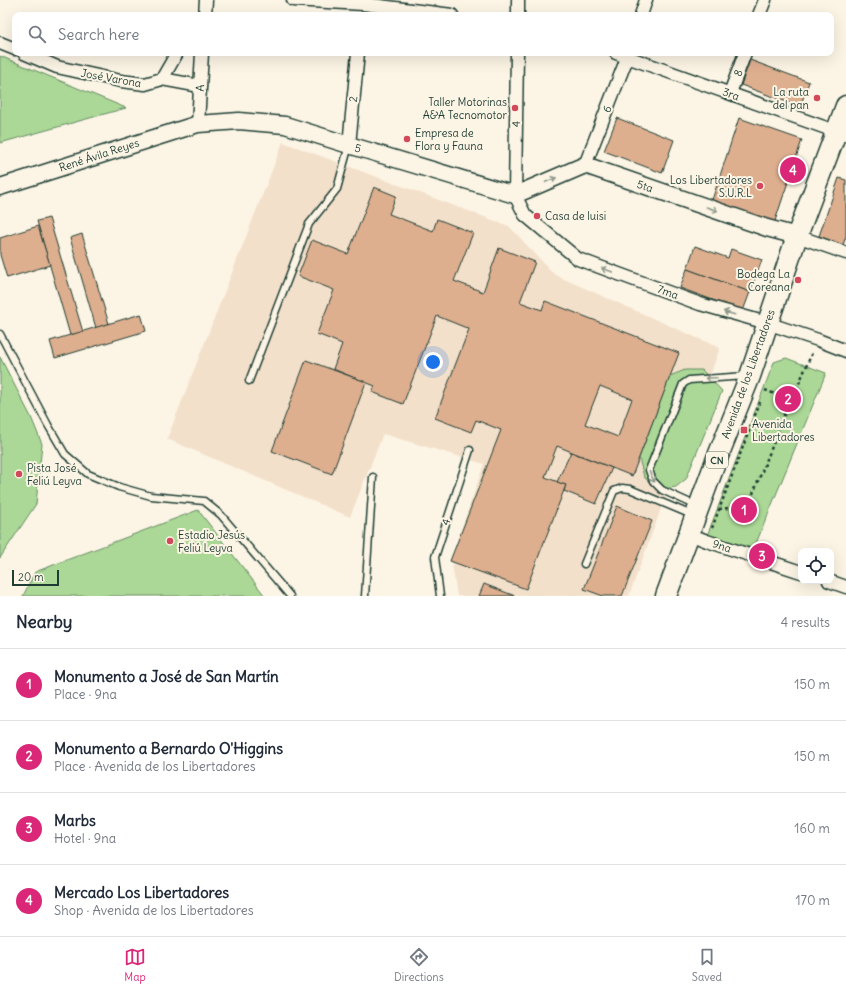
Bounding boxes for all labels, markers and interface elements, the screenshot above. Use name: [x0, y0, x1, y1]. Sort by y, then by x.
search box: [12, 12, 834, 56]
icon: search: [26, 23, 48, 45]
text: Search here: [58, 25, 139, 44]
street label: José Varona: [80, 66, 142, 90]
street label: 8: [730, 68, 746, 78]
street label: A: [193, 84, 207, 92]
street label: 3ra: [721, 85, 741, 103]
place label: La ruta del pan: [773, 85, 809, 112]
marker: La ruta del pan: [812, 93, 822, 103]
street label: 2: [346, 95, 360, 103]
place label: Taller Motorinas A&A Tecnomotor: [423, 95, 508, 122]
marker: Taller Motorinas A&A Tecnomotor: [510, 103, 520, 113]
street label: 6: [599, 103, 615, 115]
street label: 4: [509, 121, 523, 127]
place label: Empresa de Flora y Fauna: [415, 126, 483, 153]
street label: René Ávila Reyes: [57, 134, 141, 175]
marker: Empresa de Flora y Fauna: [402, 134, 412, 144]
street label: 5: [353, 140, 363, 156]
pin: 4: [780, 155, 806, 185]
place label: Los Libertadores S.U.R.L: [670, 173, 752, 200]
one-way arrow: [544, 175, 556, 183]
street label: 5ta: [635, 177, 655, 195]
marker: Los Libertadores S.U.R.L: [755, 181, 765, 191]
one-way arrow: [706, 206, 719, 213]
place label: Casa de luisi: [545, 209, 606, 223]
marker: Casa de luisi: [532, 211, 542, 221]
one-way arrow: [601, 265, 613, 273]
place label: Bodega La Coreana: [737, 267, 790, 294]
marker: Bodega La Coreana: [793, 275, 803, 285]
street label: 7ma: [656, 282, 680, 302]
street label: Avenida de los Libertadores: [718, 308, 778, 440]
one-way arrow: [723, 309, 736, 316]
your location: [423, 352, 443, 372]
one-way arrow: [705, 375, 718, 382]
pin: 2: [775, 384, 801, 414]
place label: Avenida Libertadores: [752, 417, 815, 444]
marker: Avenida Libertadores: [739, 425, 749, 435]
road number: CN: [706, 452, 728, 468]
place label: Pista José Feliú Leyva: [27, 461, 82, 488]
marker: Pista José Feliú Leyva: [14, 469, 24, 479]
one-way arrow: [649, 471, 656, 483]
pin: 1: [731, 495, 757, 525]
street label: 4: [438, 517, 454, 527]
place label: Estadio Jesús Feliú Leyva: [178, 528, 245, 555]
marker: Estadio Jesús Feliú Leyva: [165, 536, 175, 546]
street label: 9na: [711, 536, 733, 556]
pin: 3: [749, 541, 775, 571]
map controls: [798, 548, 834, 584]
button: locate: [798, 548, 834, 584]
scale bar: [12, 568, 59, 587]
text: 20 m: [18, 570, 44, 584]
text: Nearby: [16, 611, 72, 633]
text: 4 results: [781, 614, 830, 631]
text: Monumento a José de San Martín: [54, 667, 279, 686]
text: 1: [26, 676, 32, 693]
text: 150 m: [794, 676, 830, 693]
text: Place · 9na: [54, 686, 117, 703]
text: Monumento a Bernardo O'Higgins: [54, 739, 283, 758]
text: 2: [25, 748, 33, 765]
text: 150 m: [794, 748, 830, 765]
text: Place · Avenida de los Libertadores: [54, 758, 256, 775]
text: Marbs: [54, 811, 96, 830]
text: 3: [25, 820, 33, 837]
text: 160 m: [794, 820, 830, 837]
text: Hotel · 9na: [54, 830, 116, 847]
text: Mercado Los Libertadores: [54, 883, 229, 902]
text: 4: [25, 892, 33, 909]
text: 170 m: [795, 892, 830, 909]
text: Shop · Avenida de los Libertadores: [54, 902, 254, 919]
tab: Map: [124, 946, 146, 984]
tab: Directions: [394, 946, 444, 984]
tab: Saved: [692, 946, 722, 984]

